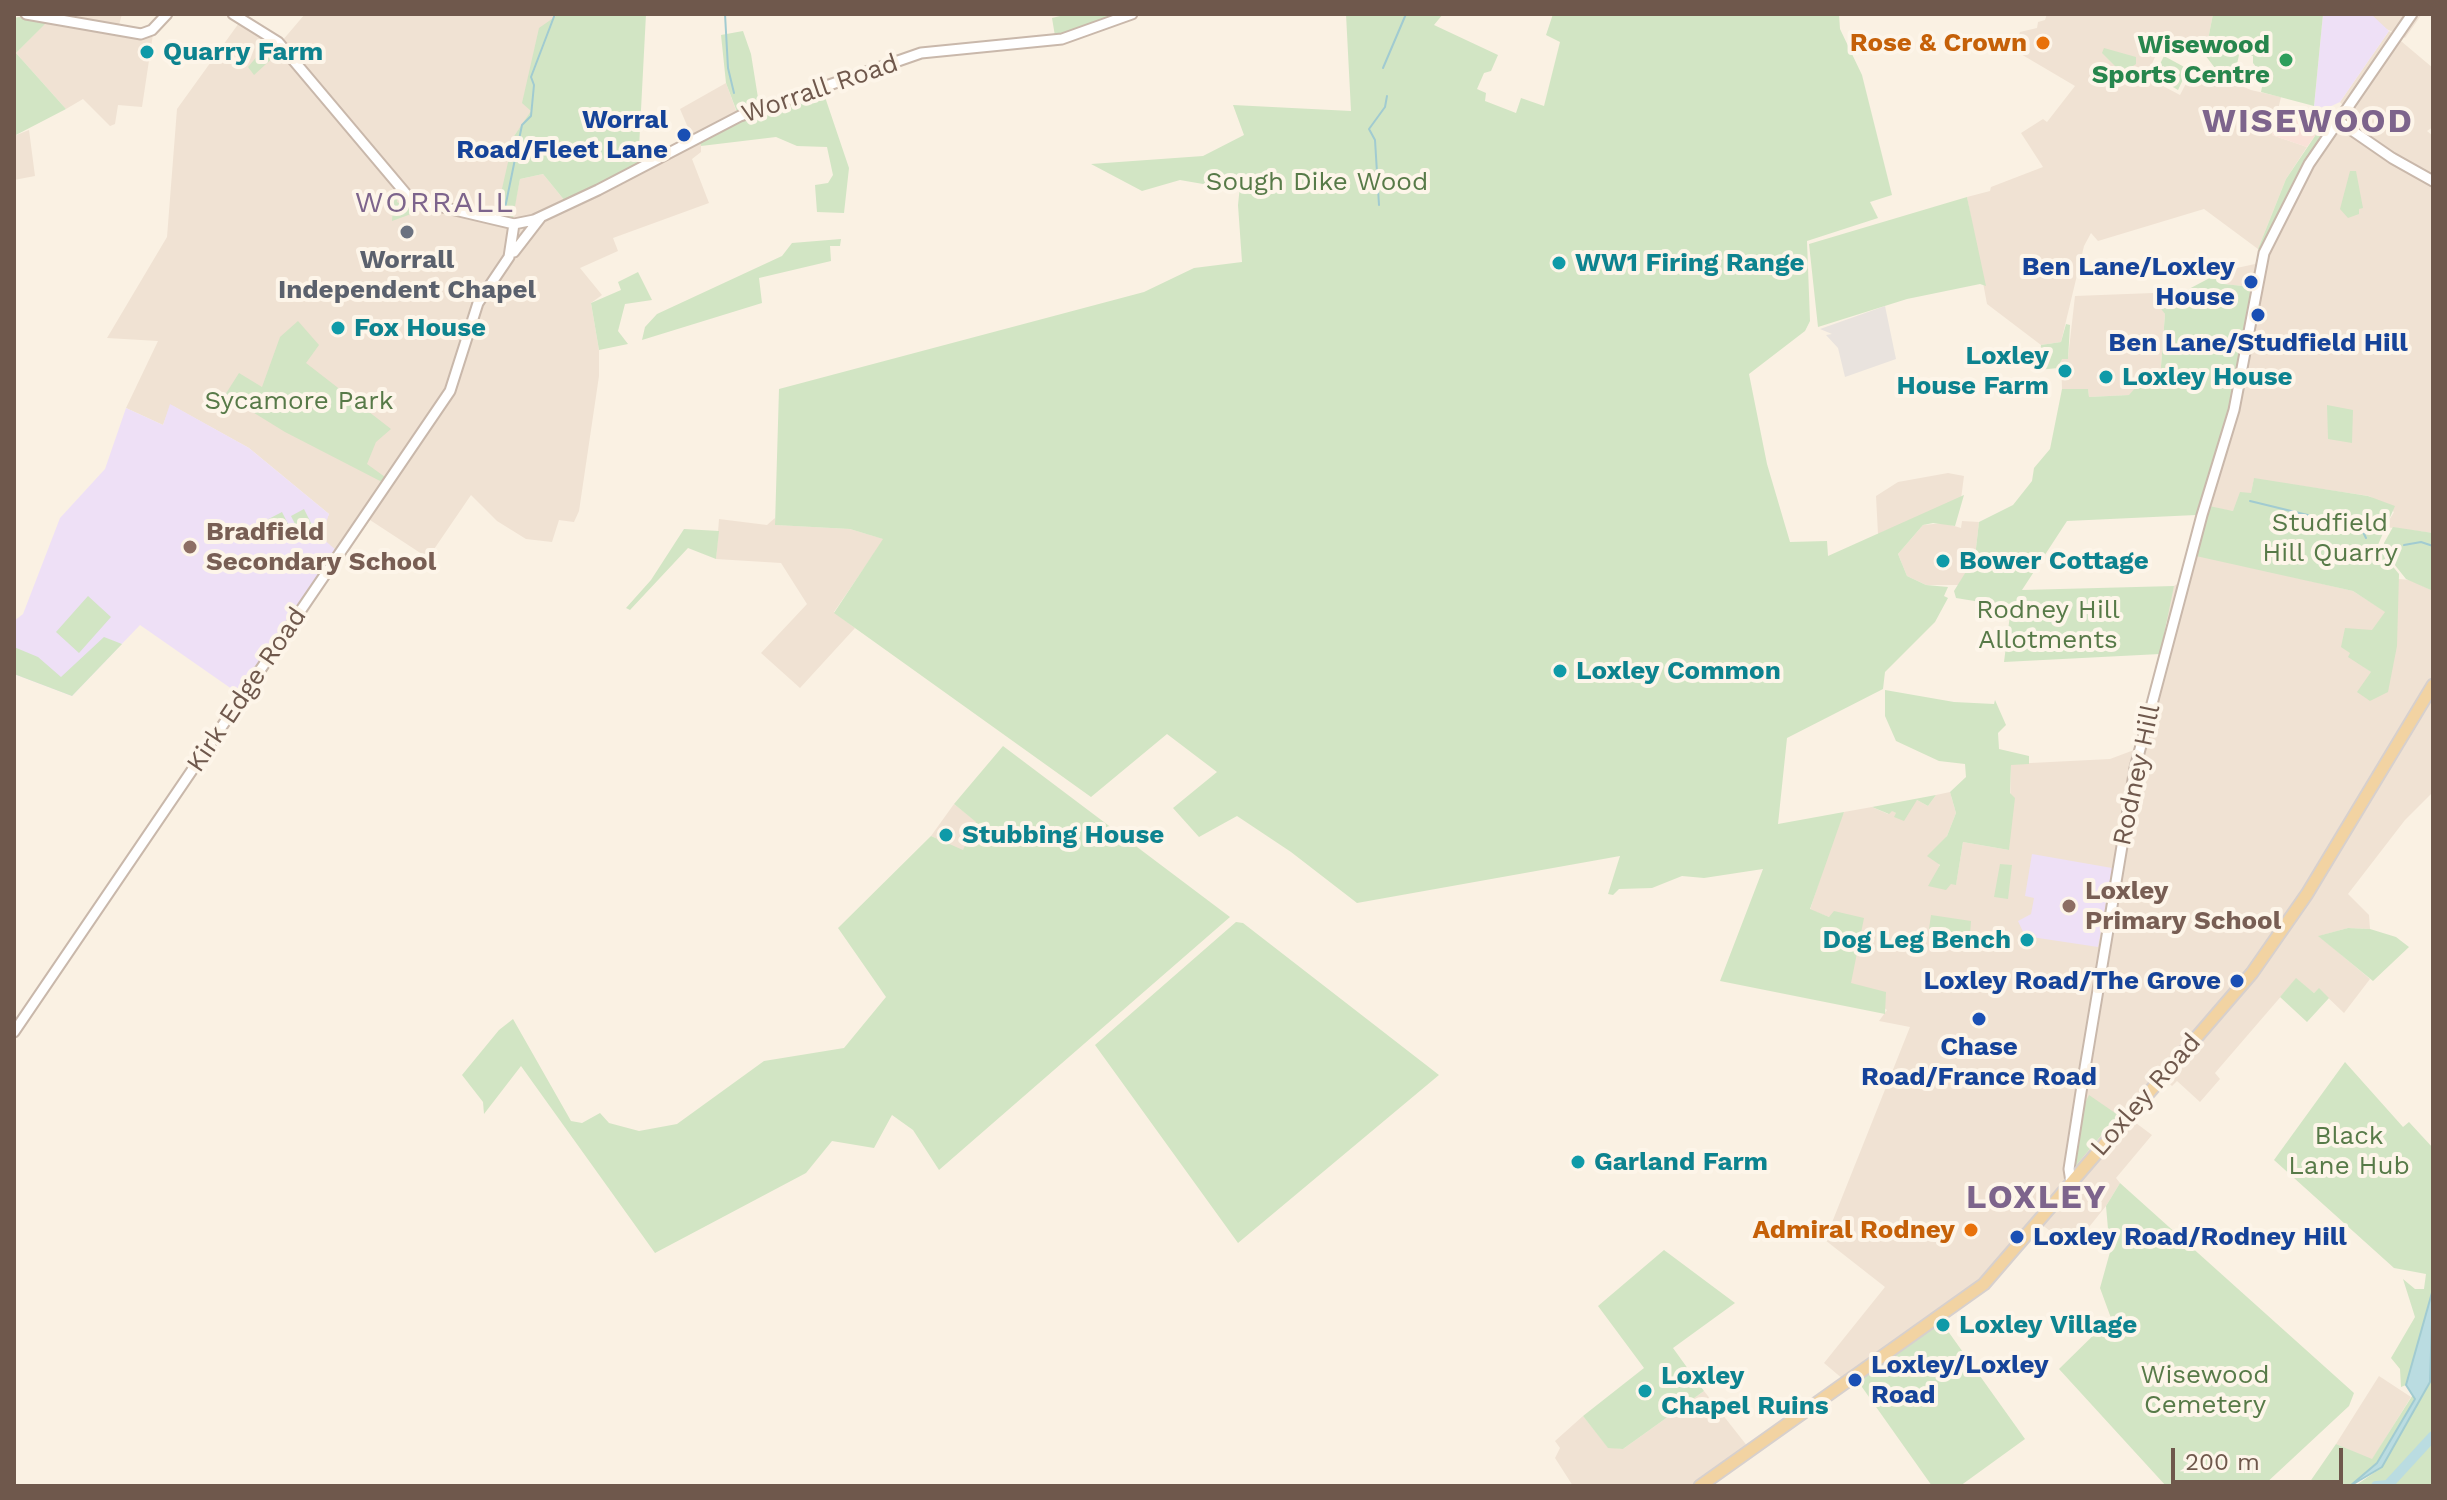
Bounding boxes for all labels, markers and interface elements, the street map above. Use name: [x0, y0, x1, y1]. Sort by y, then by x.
place label: Rose & Crown: [1850, 27, 2027, 59]
place label: Wisewood Sports Centre: [2092, 29, 2270, 90]
marker: Rose & Crown: [2034, 34, 2052, 52]
place label: Quarry Farm: [163, 36, 323, 68]
marker: Quarry Farm: [138, 43, 156, 61]
street label: Worrall Road: [738, 48, 902, 130]
marker: Wisewood Sports Centre: [2277, 51, 2295, 69]
district label: WISEWOOD: [2202, 102, 2414, 142]
place label: Worral Road/Fleet Lane: [456, 104, 668, 166]
marker: Worral Road/Fleet Lane: [675, 126, 693, 144]
park label: Sough Dike Wood: [1206, 166, 1428, 198]
district label: WORRALL: [355, 185, 515, 221]
marker: Worrall Independent Chapel: [398, 223, 416, 241]
place label: Worrall Independent Chapel: [278, 244, 536, 306]
place label: WW1 Firing Range: [1575, 247, 1805, 279]
place label: Ben Lane/Loxley House: [2022, 251, 2235, 312]
marker: WW1 Firing Range: [1550, 254, 1568, 272]
marker: Ben Lane/Loxley House: [2242, 273, 2260, 291]
marker: Ben Lane/Studfield Hill: [2249, 306, 2267, 324]
place label: Fox House: [354, 312, 486, 344]
marker: Fox House: [329, 319, 347, 337]
place label: Ben Lane/Studfield Hill: [2108, 327, 2408, 359]
place label: Loxley House Farm: [1896, 340, 2049, 402]
place label: Loxley House: [2122, 361, 2293, 393]
marker: Loxley House Farm: [2056, 362, 2074, 380]
marker: Loxley House: [2097, 368, 2115, 386]
park label: Sycamore Park: [204, 385, 394, 417]
park label: Studfield Hill Quarry: [2262, 507, 2398, 568]
place label: Bradfield Secondary School: [206, 516, 436, 578]
marker: Bradfield Secondary School: [181, 538, 199, 556]
place label: Bower Cottage: [1959, 545, 2149, 577]
marker: Bower Cottage: [1934, 552, 1952, 570]
park label: Rodney Hill Allotments: [1976, 594, 2120, 656]
street label: Kirk Edge Road: [180, 602, 314, 778]
place label: Loxley Common: [1576, 655, 1781, 687]
marker: Loxley Common: [1551, 662, 1569, 680]
street label: Rodney Hill: [2107, 702, 2167, 848]
place label: Stubbing House: [962, 819, 1164, 851]
marker: Stubbing House: [937, 826, 955, 844]
place label: Loxley Primary School: [2085, 875, 2281, 936]
marker: Loxley Primary School: [2060, 897, 2078, 915]
place label: Dog Leg Bench: [1823, 924, 2011, 956]
marker: Dog Leg Bench: [2018, 931, 2036, 949]
place label: Loxley Road/The Grove: [1924, 965, 2221, 997]
marker: Loxley Road/The Grove: [2228, 972, 2246, 990]
marker: Chase Road/France Road: [1970, 1010, 1988, 1028]
street label: Loxley Road: [2084, 1027, 2208, 1163]
place label: Chase Road/France Road: [1861, 1031, 2097, 1092]
park label: Black Lane Hub: [2288, 1120, 2410, 1182]
place label: Garland Farm: [1594, 1146, 1768, 1178]
marker: Garland Farm: [1569, 1153, 1587, 1171]
district label: LOXLEY: [1966, 1178, 2108, 1218]
place label: Admiral Rodney: [1752, 1214, 1955, 1246]
marker: Admiral Rodney: [1962, 1221, 1980, 1239]
place label: Loxley Road/Rodney Hill: [2033, 1221, 2347, 1253]
marker: Loxley Road/Rodney Hill: [2008, 1228, 2026, 1246]
place label: Loxley Village: [1959, 1309, 2137, 1341]
marker: Loxley Village: [1934, 1316, 1952, 1334]
place label: Loxley/Loxley Road: [1871, 1349, 2049, 1410]
park label: Wisewood Cemetery: [2140, 1359, 2270, 1420]
place label: Loxley Chapel Ruins: [1661, 1360, 1829, 1422]
marker: Loxley/Loxley Road: [1846, 1371, 1864, 1389]
marker: Loxley Chapel Ruins: [1636, 1382, 1654, 1400]
scale bar: [2175, 1432, 2347, 1482]
text: 200 m: [2185, 1448, 2260, 1476]

